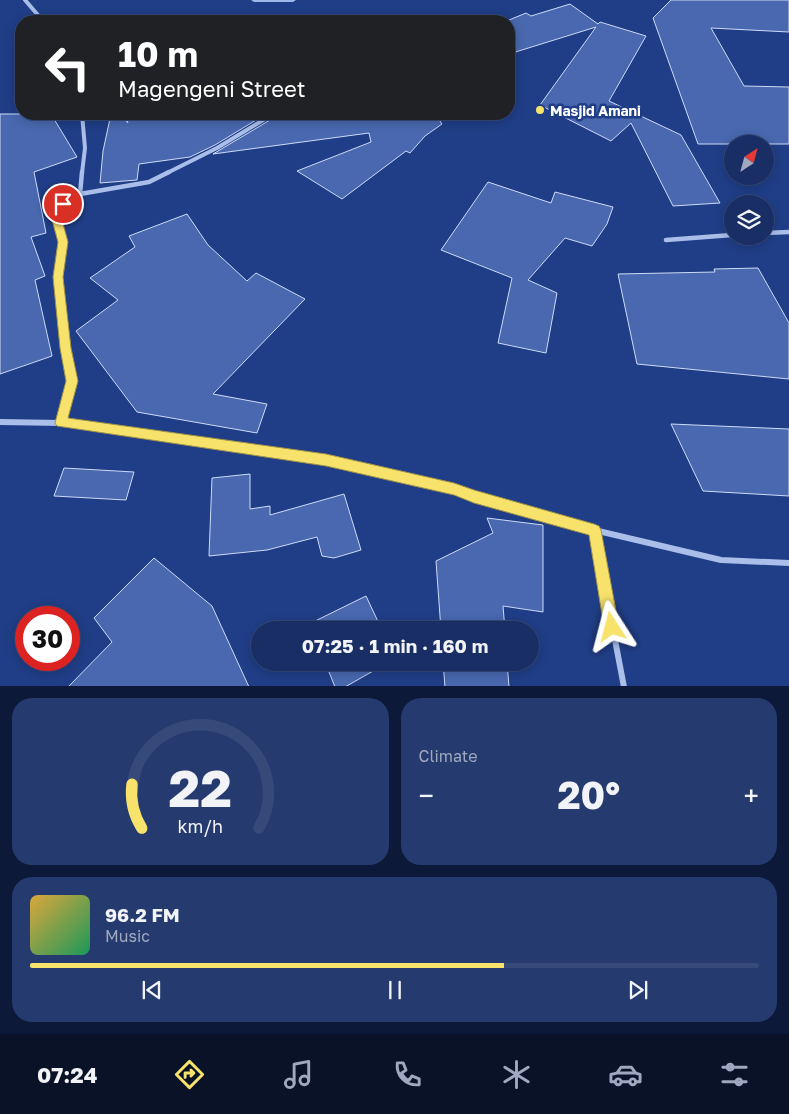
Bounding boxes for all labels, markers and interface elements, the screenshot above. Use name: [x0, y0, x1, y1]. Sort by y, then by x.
text: 10 m: [118, 33, 198, 75]
icon: left: [35, 35, 100, 100]
text: Magengeni Street: [118, 75, 306, 102]
place label: Masjid Amani: [550, 102, 641, 119]
marker: Masjid Amani: [534, 104, 546, 116]
north arrow: [724, 135, 774, 185]
map controls: [724, 135, 774, 245]
pin: [42, 183, 84, 225]
icon: arrive: [49, 190, 77, 218]
button: layers: [724, 195, 774, 245]
position arrow: [585, 600, 637, 652]
speed limit sign: 30: [15, 606, 80, 671]
text: 07:25 · 1 min · 160 m: [302, 634, 488, 657]
text: Climate: [419, 746, 478, 766]
text: 22: [169, 756, 232, 818]
text: 20°: [557, 772, 620, 817]
text: −: [419, 779, 434, 812]
text: +: [744, 779, 759, 812]
text: km/h: [178, 815, 223, 837]
text: 96.2 FM: [105, 903, 180, 926]
text: Music: [105, 926, 150, 946]
icon: previous: [138, 976, 166, 1004]
icon: pause: [381, 976, 409, 1004]
icon: next: [624, 976, 652, 1004]
icon: directions: [172, 1057, 207, 1092]
icon: music: [281, 1057, 316, 1092]
icon: phone: [390, 1057, 425, 1092]
icon: climate: [499, 1057, 534, 1092]
icon: car: [608, 1057, 643, 1092]
icon: filters: [717, 1057, 752, 1092]
text: 07:24: [37, 1061, 98, 1088]

